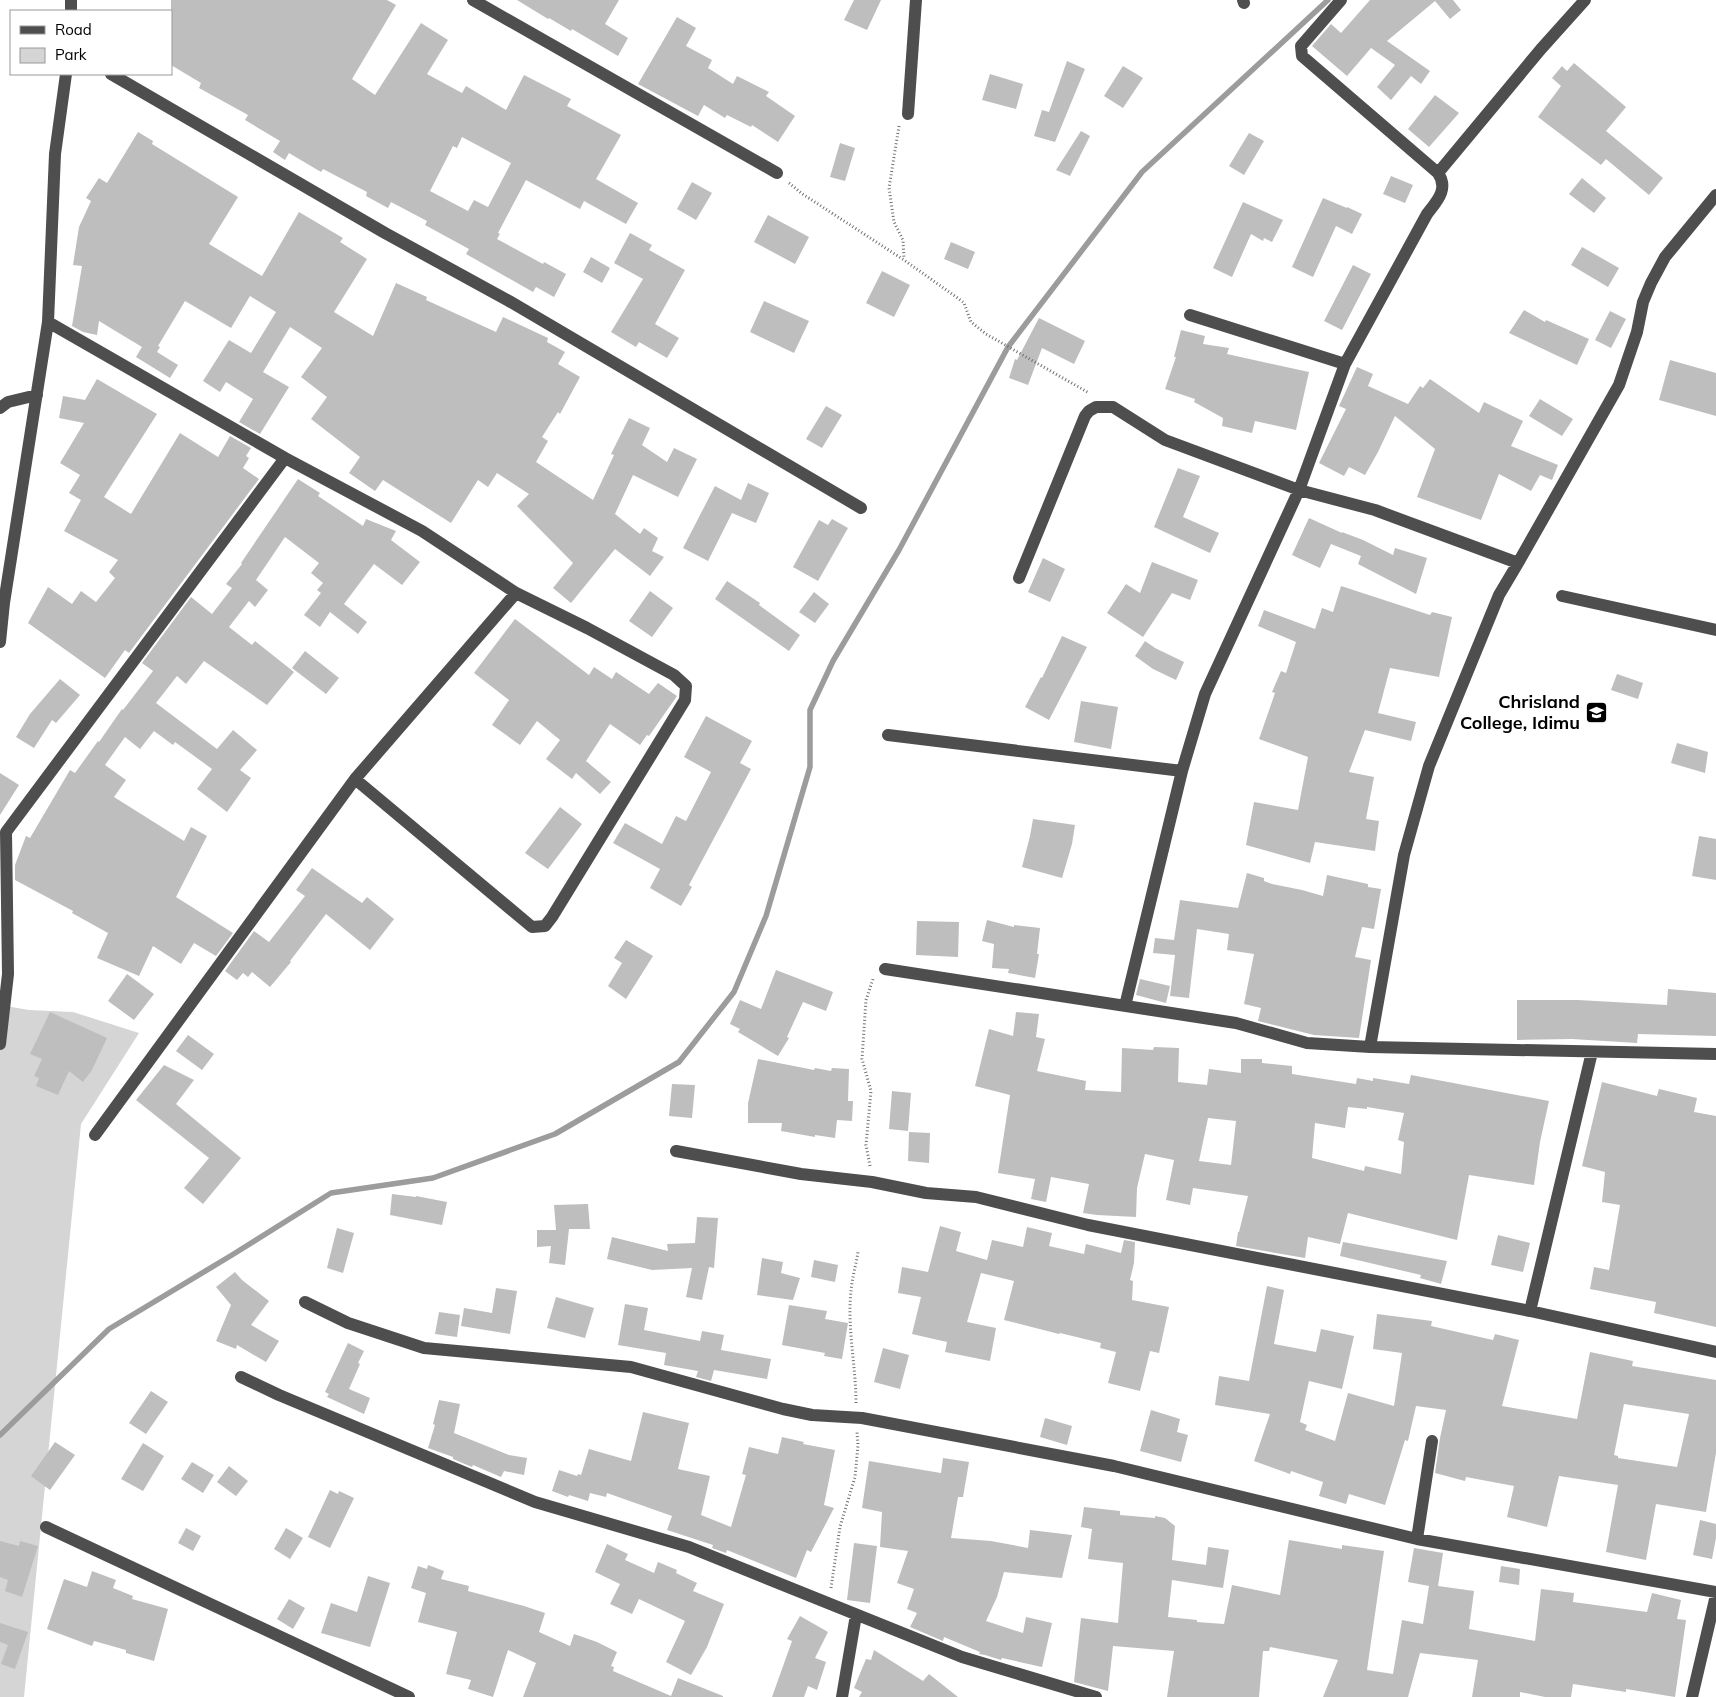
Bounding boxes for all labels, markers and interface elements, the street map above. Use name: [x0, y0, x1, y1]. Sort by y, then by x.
legend: [10, 10, 172, 75]
text: Road: [55, 20, 92, 39]
text: Park: [55, 45, 87, 64]
place label: Chrisland College, Idimu: [1460, 690, 1580, 734]
school or university icon: Chrisland College, Idimu: [1584, 700, 1608, 724]

